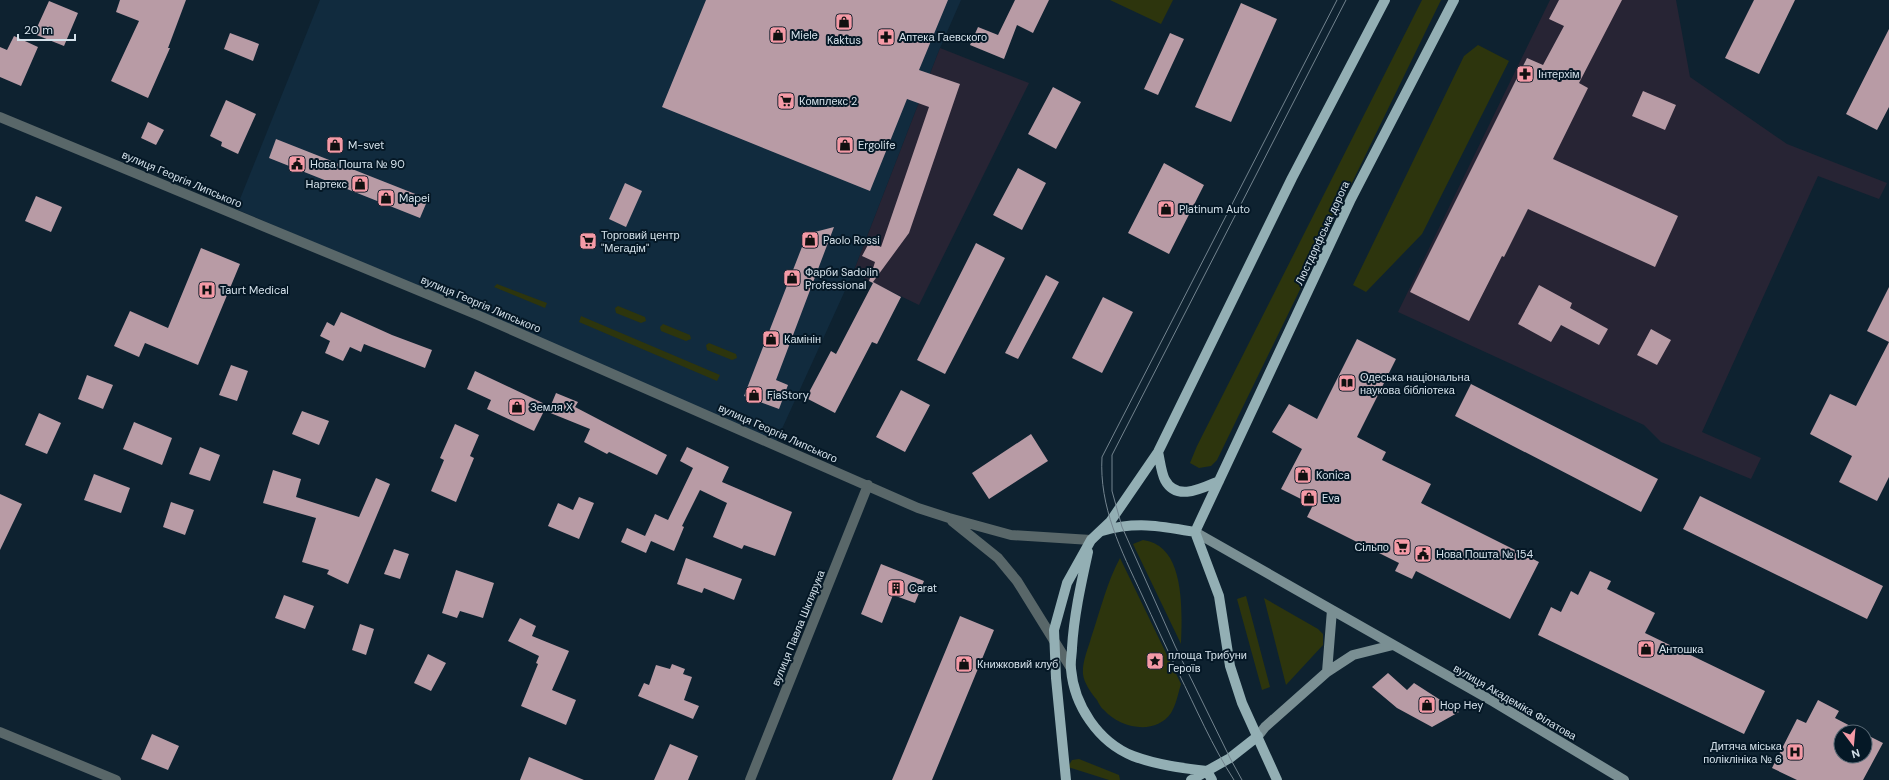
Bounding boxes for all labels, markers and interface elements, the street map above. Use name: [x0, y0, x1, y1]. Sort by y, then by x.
shop icon: Kaktus: [834, 12, 854, 32]
scale bar: [18, 16, 75, 42]
text: 20 m: [24, 22, 53, 38]
shop icon: Miele: [768, 25, 788, 45]
pharmacy icon: Аптека Гаевского: [876, 27, 896, 47]
place label: Miele: [791, 28, 818, 42]
place label: Аптека Гаевского: [899, 30, 987, 44]
place label: Kaktus: [827, 33, 861, 47]
pharmacy icon: Інтерхім: [1515, 64, 1535, 84]
place label: Інтерхім: [1538, 67, 1580, 81]
supermarket icon: Комплекс 2: [776, 91, 796, 111]
place label: Комплекс 2: [799, 94, 857, 108]
shop icon: M-svet: [325, 135, 345, 155]
shop icon: Ergolife: [835, 135, 855, 155]
place label: M-svet: [348, 138, 384, 152]
place label: Ergolife: [858, 138, 895, 152]
street label: вулиця Георгія Липського: [120, 147, 244, 211]
public building icon: Нова Пошта № 90: [287, 154, 307, 174]
place label: Нова Пошта № 90: [310, 157, 405, 171]
shop icon: Нартекс: [350, 174, 370, 194]
place label: Нартекс: [306, 177, 347, 191]
street label: Люстдорфська дорога: [1292, 178, 1353, 287]
shop icon: Mapei: [376, 188, 396, 208]
place label: Mapei: [399, 191, 430, 205]
shop icon: Platinum Auto: [1156, 199, 1176, 219]
place label: Platinum Auto: [1179, 202, 1250, 216]
place label: Торговий центр "Мегадім": [601, 228, 680, 255]
shop icon: Paolo Rossi: [800, 230, 820, 250]
supermarket icon: Торговий центр "Мегадім": [578, 231, 598, 251]
place label: Paolo Rossi: [823, 233, 880, 247]
place label: Фарби Sadolin Professional: [805, 265, 878, 292]
shop icon: Фарби Sadolin Professional: [782, 268, 802, 288]
street label: вулиця Георгія Липського: [419, 272, 543, 336]
hospital icon: Taurt Medical: [197, 280, 217, 300]
place label: Taurt Medical: [220, 283, 289, 297]
shop icon: Камінін: [761, 329, 781, 349]
place label: Камінін: [784, 332, 821, 346]
place label: Одеська національна наукова бібліотека: [1360, 370, 1471, 397]
library icon: Одеська національна наукова бібліотека: [1337, 373, 1357, 393]
shop icon: FiaStory: [744, 385, 764, 405]
place label: FiaStory: [767, 388, 809, 402]
shop icon: Земля Х: [507, 397, 527, 417]
place label: Земля Х: [530, 400, 574, 414]
street label: вулиця Георгія Липського: [716, 400, 840, 466]
shop icon: Konica: [1293, 465, 1313, 485]
place label: Konica: [1316, 468, 1350, 482]
shop icon: Eva: [1299, 488, 1319, 508]
place label: Eva: [1322, 491, 1340, 505]
supermarket icon: Сільпо: [1392, 537, 1412, 557]
place label: Сільпо: [1354, 540, 1389, 554]
public building icon: Нова Пошта № 154: [1413, 544, 1433, 564]
place label: Нова Пошта № 154: [1436, 547, 1534, 561]
street label: вулиця Павла Шклярука: [768, 567, 828, 688]
building icon: Carat: [886, 578, 906, 598]
place label: Carat: [909, 581, 937, 595]
shop icon: Антошка: [1636, 639, 1656, 659]
place label: Антошка: [1659, 642, 1704, 656]
place label: площа Трибуни Героїв: [1168, 648, 1247, 675]
place icon: площа Трибуни Героїв: [1145, 651, 1165, 671]
shop icon: Книжковий клуб: [954, 654, 974, 674]
place label: Книжковий клуб: [977, 657, 1058, 671]
street label: вулиця Академіка Філатова: [1451, 661, 1580, 743]
shop icon: Hop Hey: [1417, 695, 1437, 715]
place label: Hop Hey: [1440, 698, 1483, 712]
north arrow: [1833, 724, 1873, 764]
place label: Дитяча міська поліклініка № 6: [1703, 739, 1783, 766]
hospital icon: Дитяча міська поліклініка № 6: [1785, 742, 1805, 762]
text: N: [1850, 746, 1862, 761]

